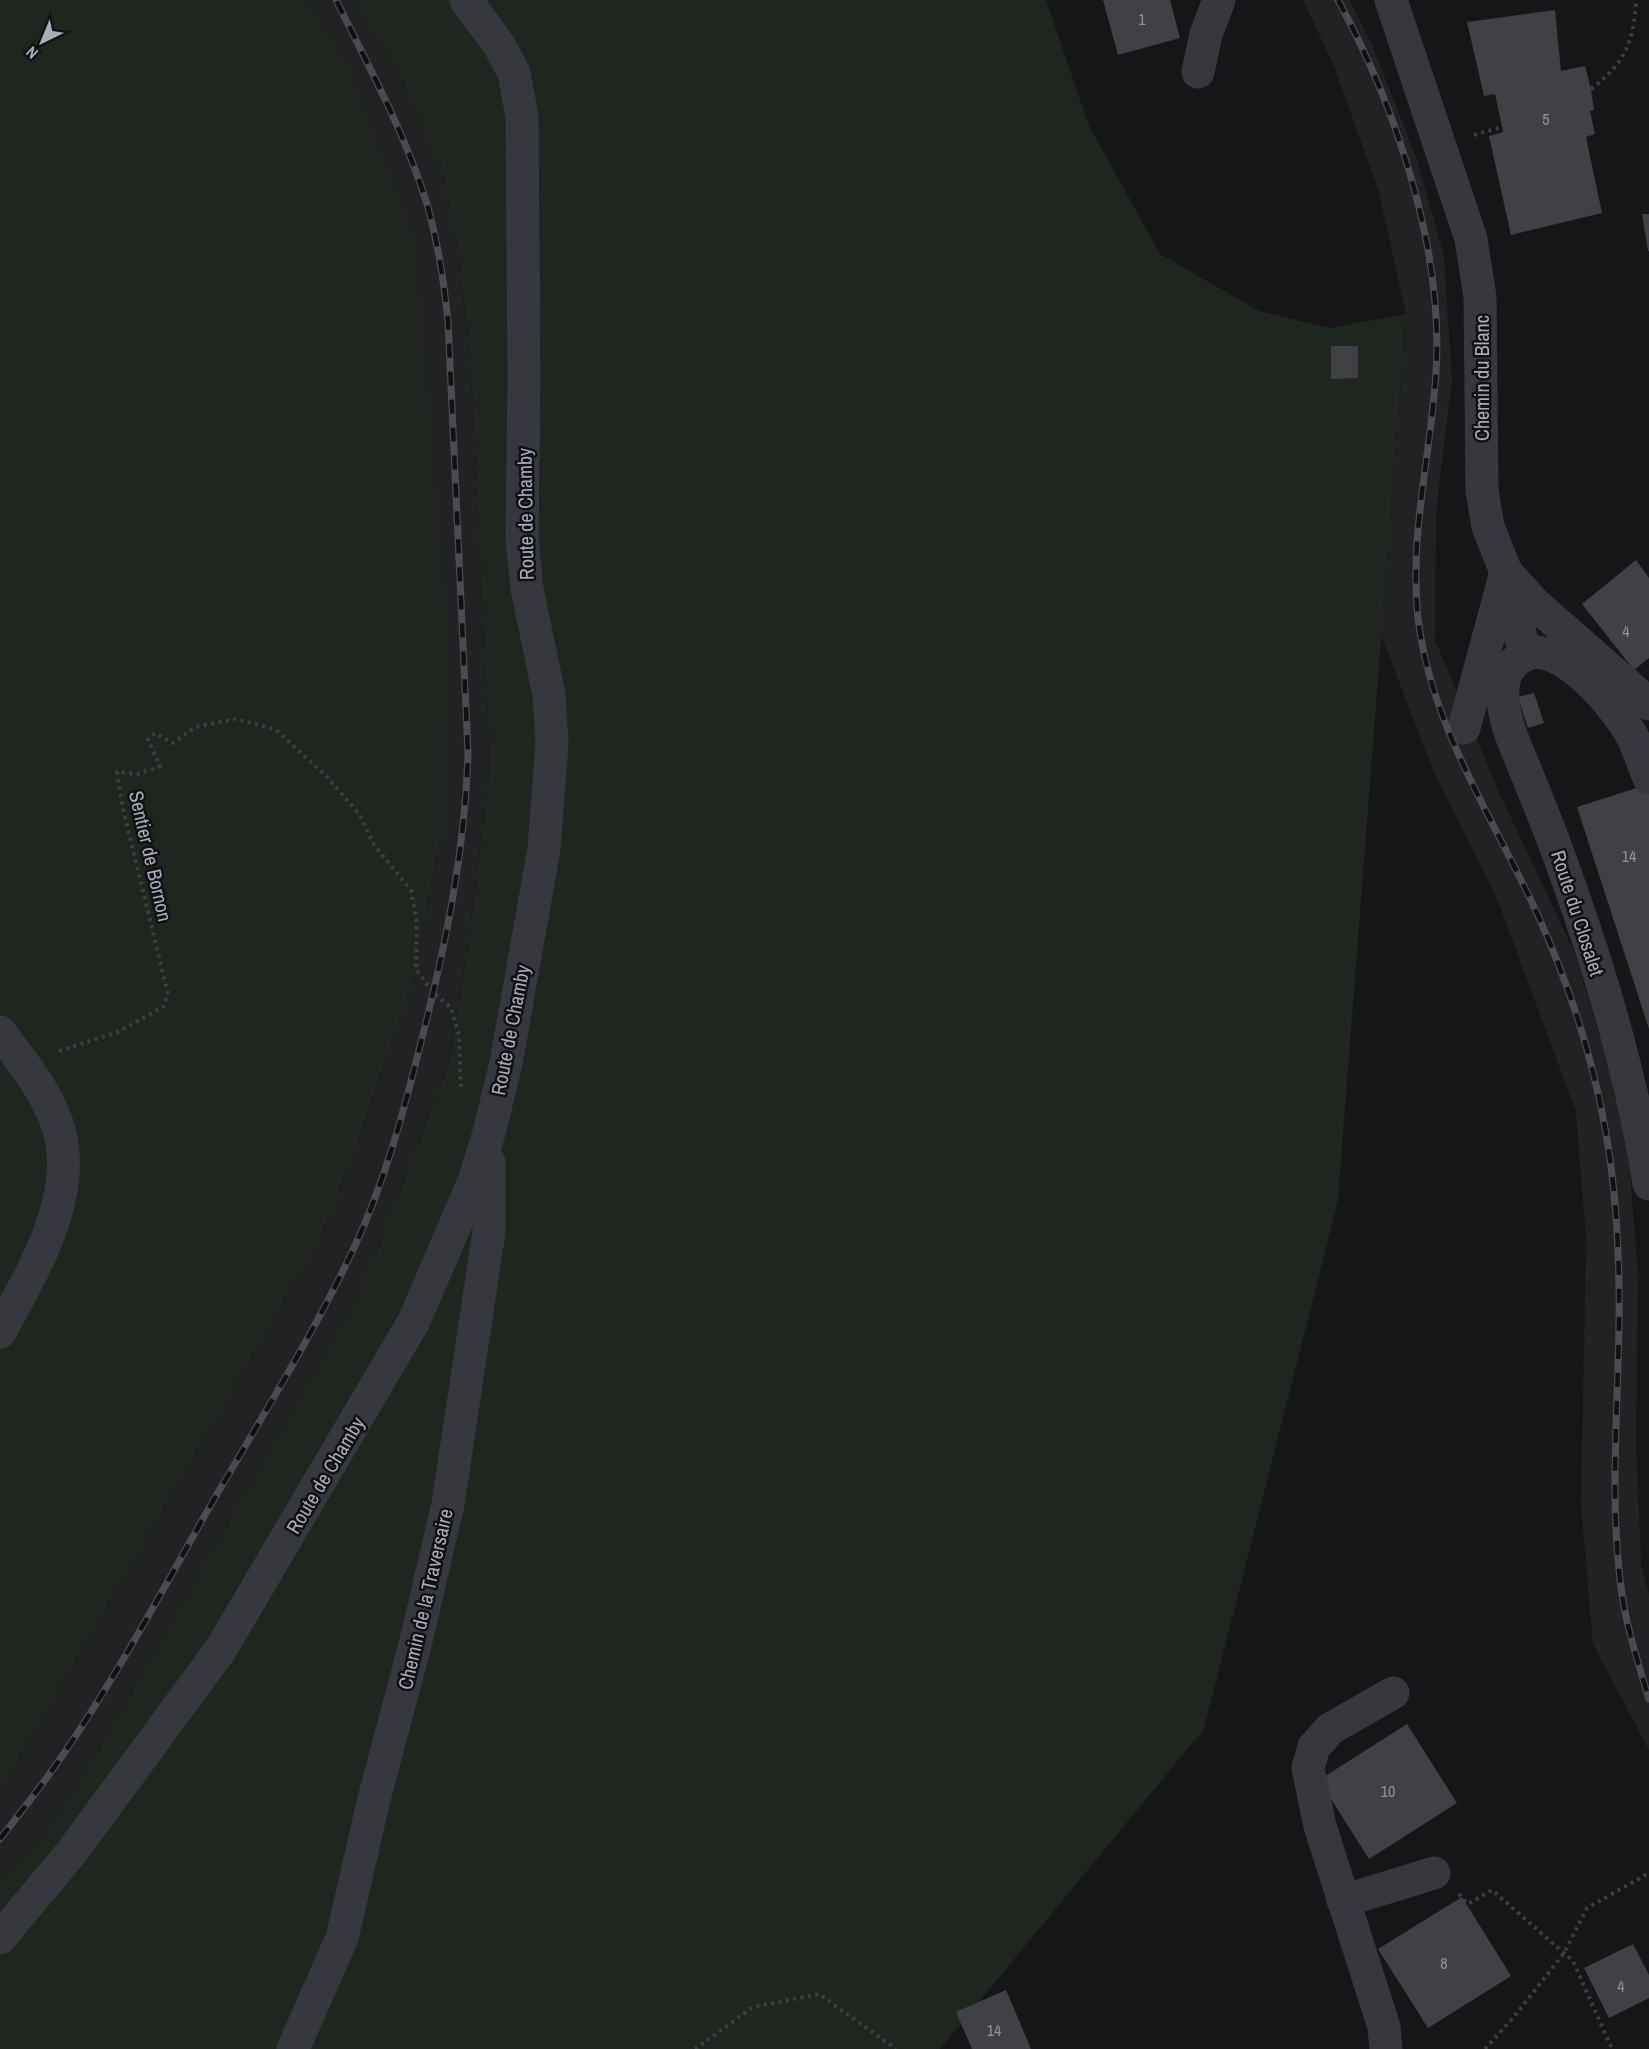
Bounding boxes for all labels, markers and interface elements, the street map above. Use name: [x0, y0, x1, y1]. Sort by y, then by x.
house number: 1: [1138, 8, 1146, 30]
north arrow: [12, 12, 72, 72]
text: N: [21, 42, 43, 64]
house number: 5: [1542, 108, 1550, 130]
street label: Chemin du Blanc: [1468, 315, 1495, 441]
street label: Route de Chamby: [510, 447, 540, 580]
house number: 4: [1622, 620, 1630, 642]
street label: Sentier de Bornon: [123, 788, 179, 924]
house number: 14: [1622, 845, 1636, 867]
street label: Route du Closalet: [1545, 847, 1611, 980]
street label: Route de Chamby: [484, 962, 536, 1097]
street label: Route de Chamby: [279, 1411, 371, 1539]
street label: Chemin de la Traversaire: [391, 1506, 459, 1692]
house number: 10: [1381, 1780, 1395, 1802]
house number: 8: [1440, 1952, 1448, 1974]
house number: 4: [1617, 1975, 1625, 1997]
house number: 14: [987, 2019, 1001, 2041]

